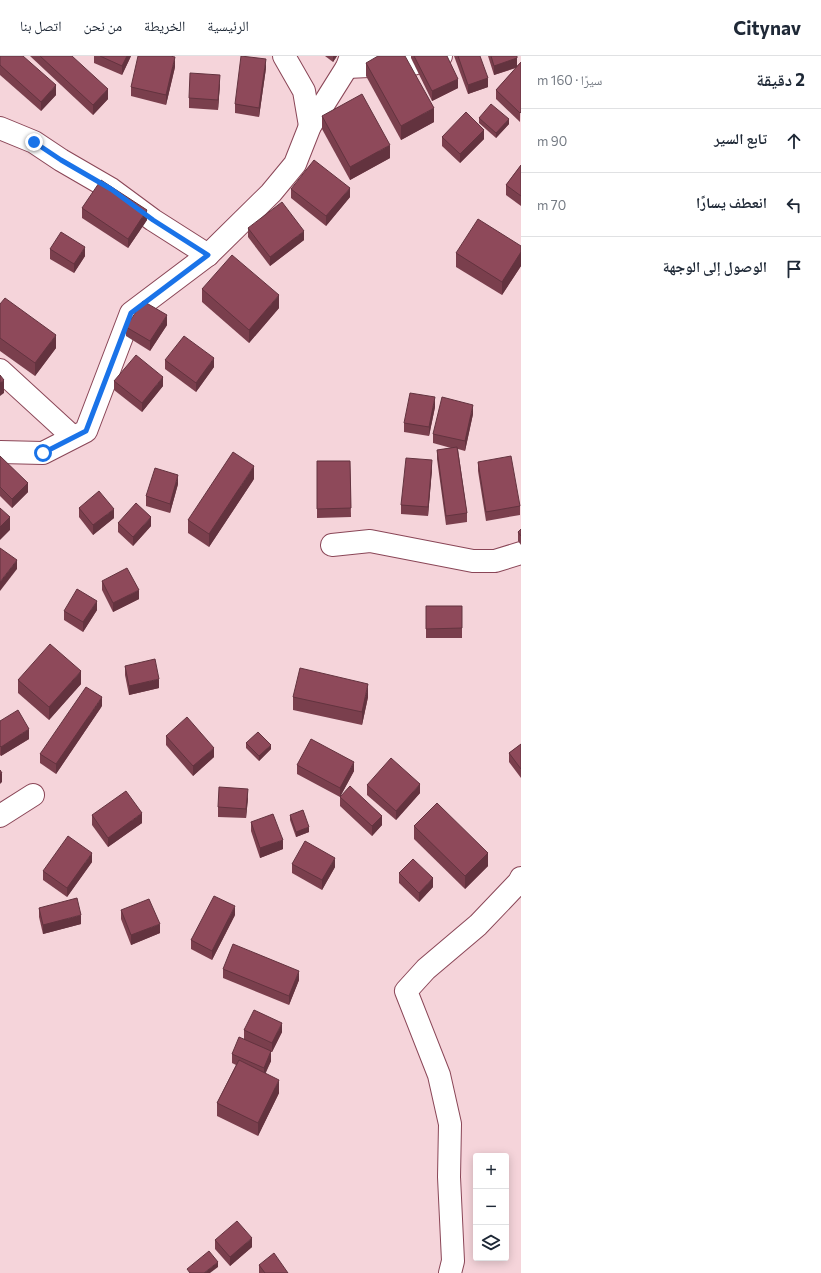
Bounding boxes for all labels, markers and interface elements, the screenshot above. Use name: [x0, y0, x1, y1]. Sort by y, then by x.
text: Citynav: [733, 16, 801, 39]
text: اتصل بنا: [20, 17, 61, 34]
text: من نحن: [83, 17, 122, 34]
text: الخريطة: [144, 17, 185, 34]
text: الرئيسية: [207, 17, 249, 34]
text: 2 دقيقة: [756, 69, 805, 90]
text: سيرًا · 160 m: [537, 72, 602, 88]
text: تابع السير: [714, 129, 767, 147]
icon: ahead: [783, 130, 805, 152]
route end: [25, 133, 43, 151]
text: 90 m: [537, 133, 567, 149]
text: انعطف يسارًا: [696, 193, 767, 211]
icon: left: [783, 194, 805, 216]
text: 70 m: [537, 197, 566, 213]
text: الوصول إلى الوجهة: [663, 257, 767, 275]
icon: arrive: [783, 258, 805, 280]
route start: [34, 444, 52, 462]
map controls: [473, 1153, 509, 1261]
button: +: [473, 1153, 509, 1189]
button: −: [473, 1189, 509, 1225]
button: layers: [473, 1225, 509, 1261]

